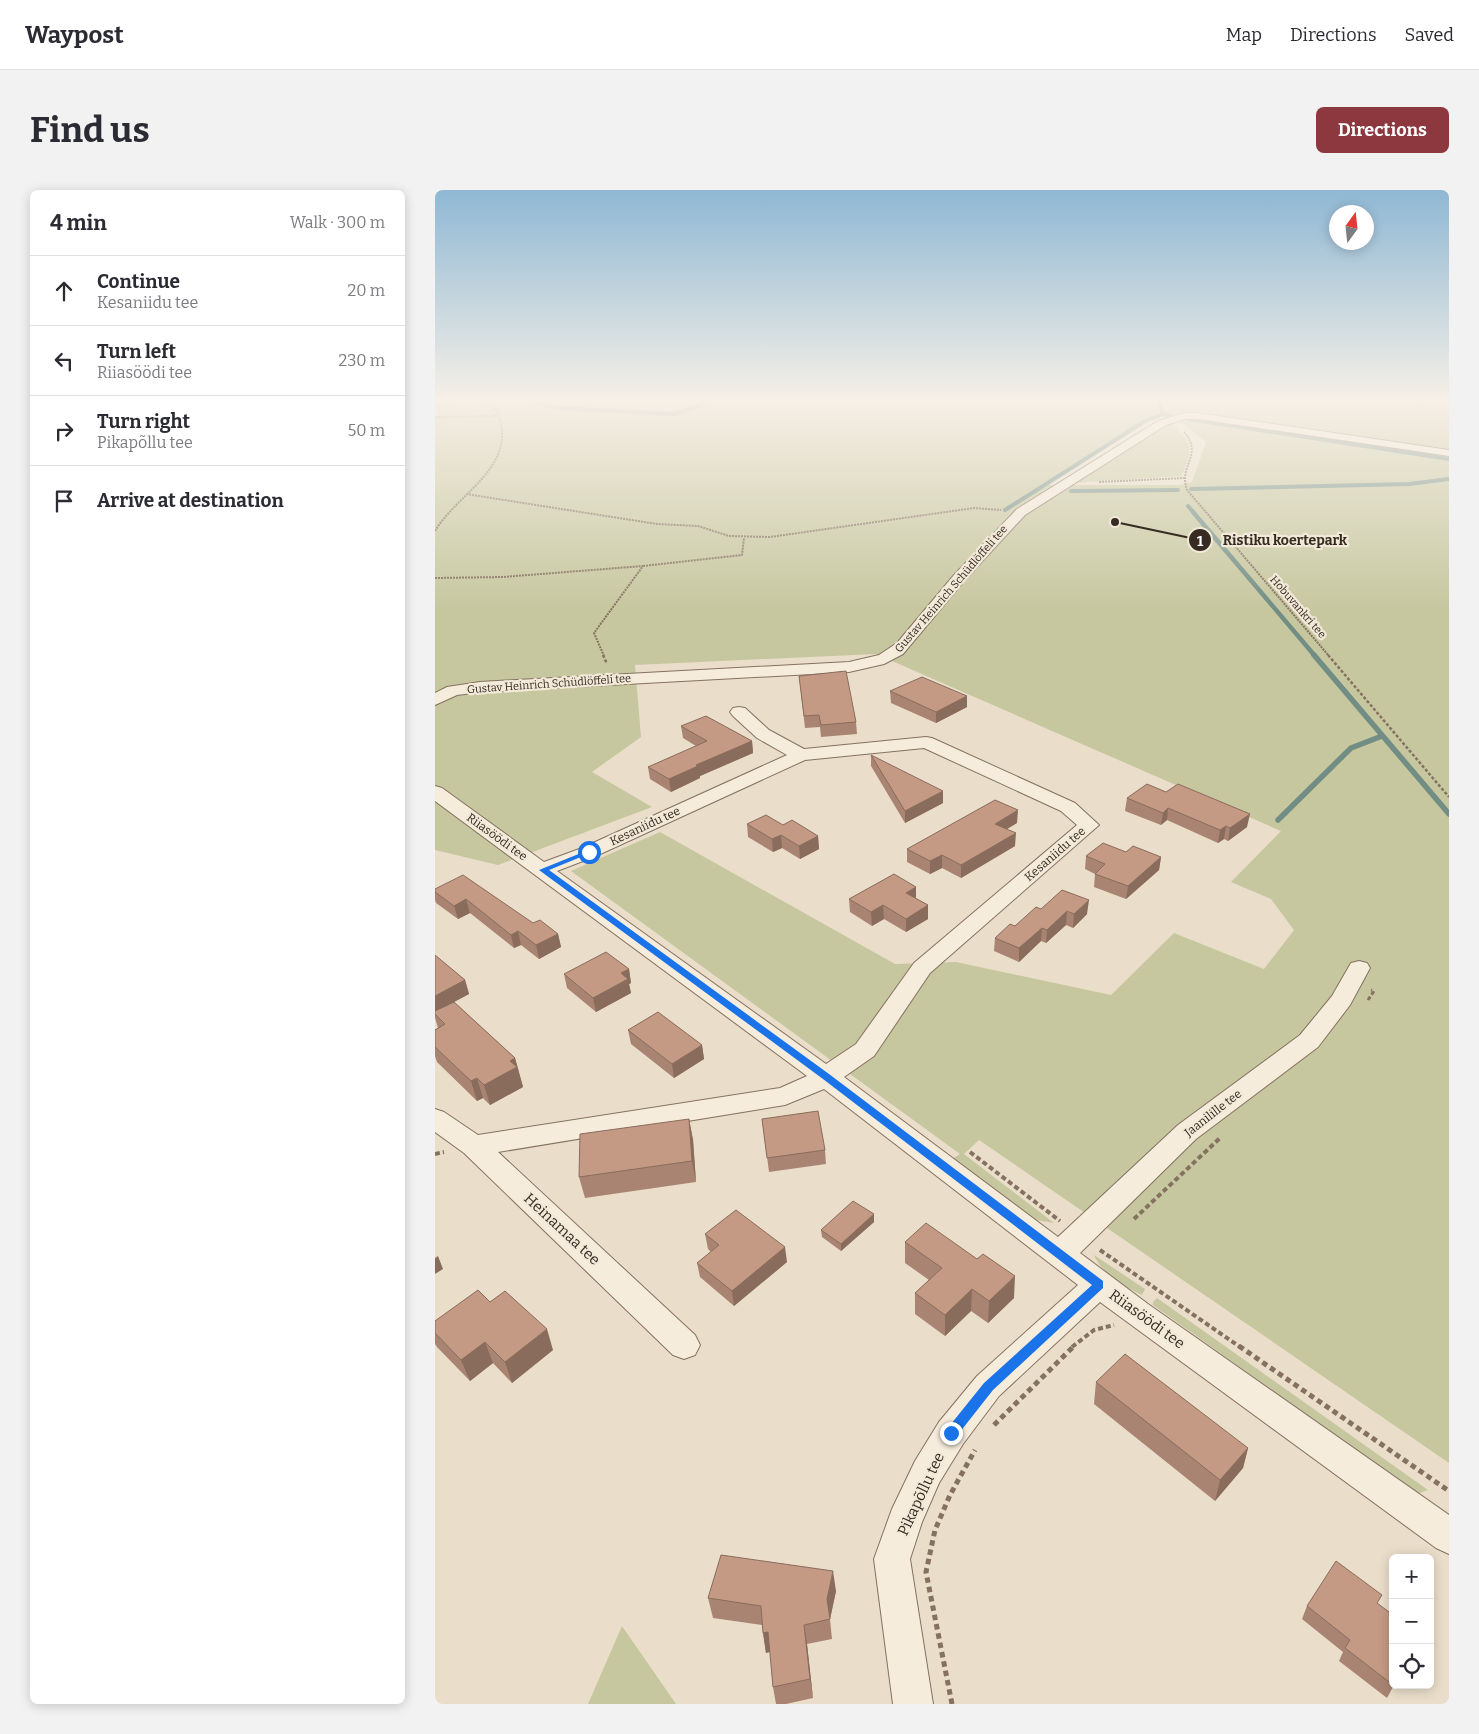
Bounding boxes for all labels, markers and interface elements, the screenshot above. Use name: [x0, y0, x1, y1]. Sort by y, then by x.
text: Waypost: [25, 21, 124, 49]
text: Map: [1226, 24, 1262, 46]
text: Directions: [1290, 24, 1377, 46]
text: Saved: [1405, 24, 1454, 46]
button: Directions: [1316, 107, 1449, 153]
text: Find us: [30, 109, 150, 151]
north arrow: [1329, 205, 1374, 250]
text: 4 min: [50, 210, 107, 236]
text: Walk · 300 m: [290, 213, 385, 232]
text: Continue: [97, 270, 180, 293]
icon: ahead: [50, 277, 78, 305]
text: 20 m: [348, 281, 385, 300]
text: Kesaniidu tee: [97, 293, 198, 312]
text: Turn left: [97, 340, 176, 363]
icon: left: [50, 347, 78, 375]
text: 230 m: [338, 351, 385, 370]
text: Riiasöödi tee: [97, 363, 192, 382]
text: Turn right: [97, 410, 190, 433]
icon: right: [50, 417, 78, 445]
text: 50 m: [348, 421, 385, 440]
text: Pikapõllu tee: [97, 433, 193, 452]
icon: arrive: [50, 487, 78, 515]
text: Arrive at destination: [97, 489, 284, 512]
street label: Gustav Heinrich Schüdlöffeli tee: [892, 523, 1010, 655]
callout: Ristiku koertepark: [1187, 526, 1357, 555]
text: 1: [1197, 532, 1204, 550]
text: Ristiku koertepark: [1223, 532, 1348, 549]
street label: Hobuvankri tee: [1267, 573, 1329, 641]
street label: Gustav Heinrich Schüdlöffeli tee: [467, 672, 631, 696]
street label: Kesaniidu tee: [608, 804, 682, 848]
street label: Riiasöödi tee: [464, 810, 530, 864]
street label: Kesaniidu tee: [1022, 824, 1088, 884]
route start: [578, 841, 601, 864]
street label: Jaanilille tee: [1181, 1086, 1244, 1140]
street label: Heinamaa tee: [520, 1189, 604, 1269]
street label: Riiasöödi tee: [1106, 1286, 1188, 1352]
route end: [940, 1422, 963, 1445]
street label: Pikapõllu tee: [894, 1450, 948, 1538]
map controls: [1389, 1554, 1434, 1689]
button: +: [1389, 1554, 1434, 1599]
button: −: [1389, 1599, 1434, 1644]
button: locate: [1389, 1644, 1434, 1689]

